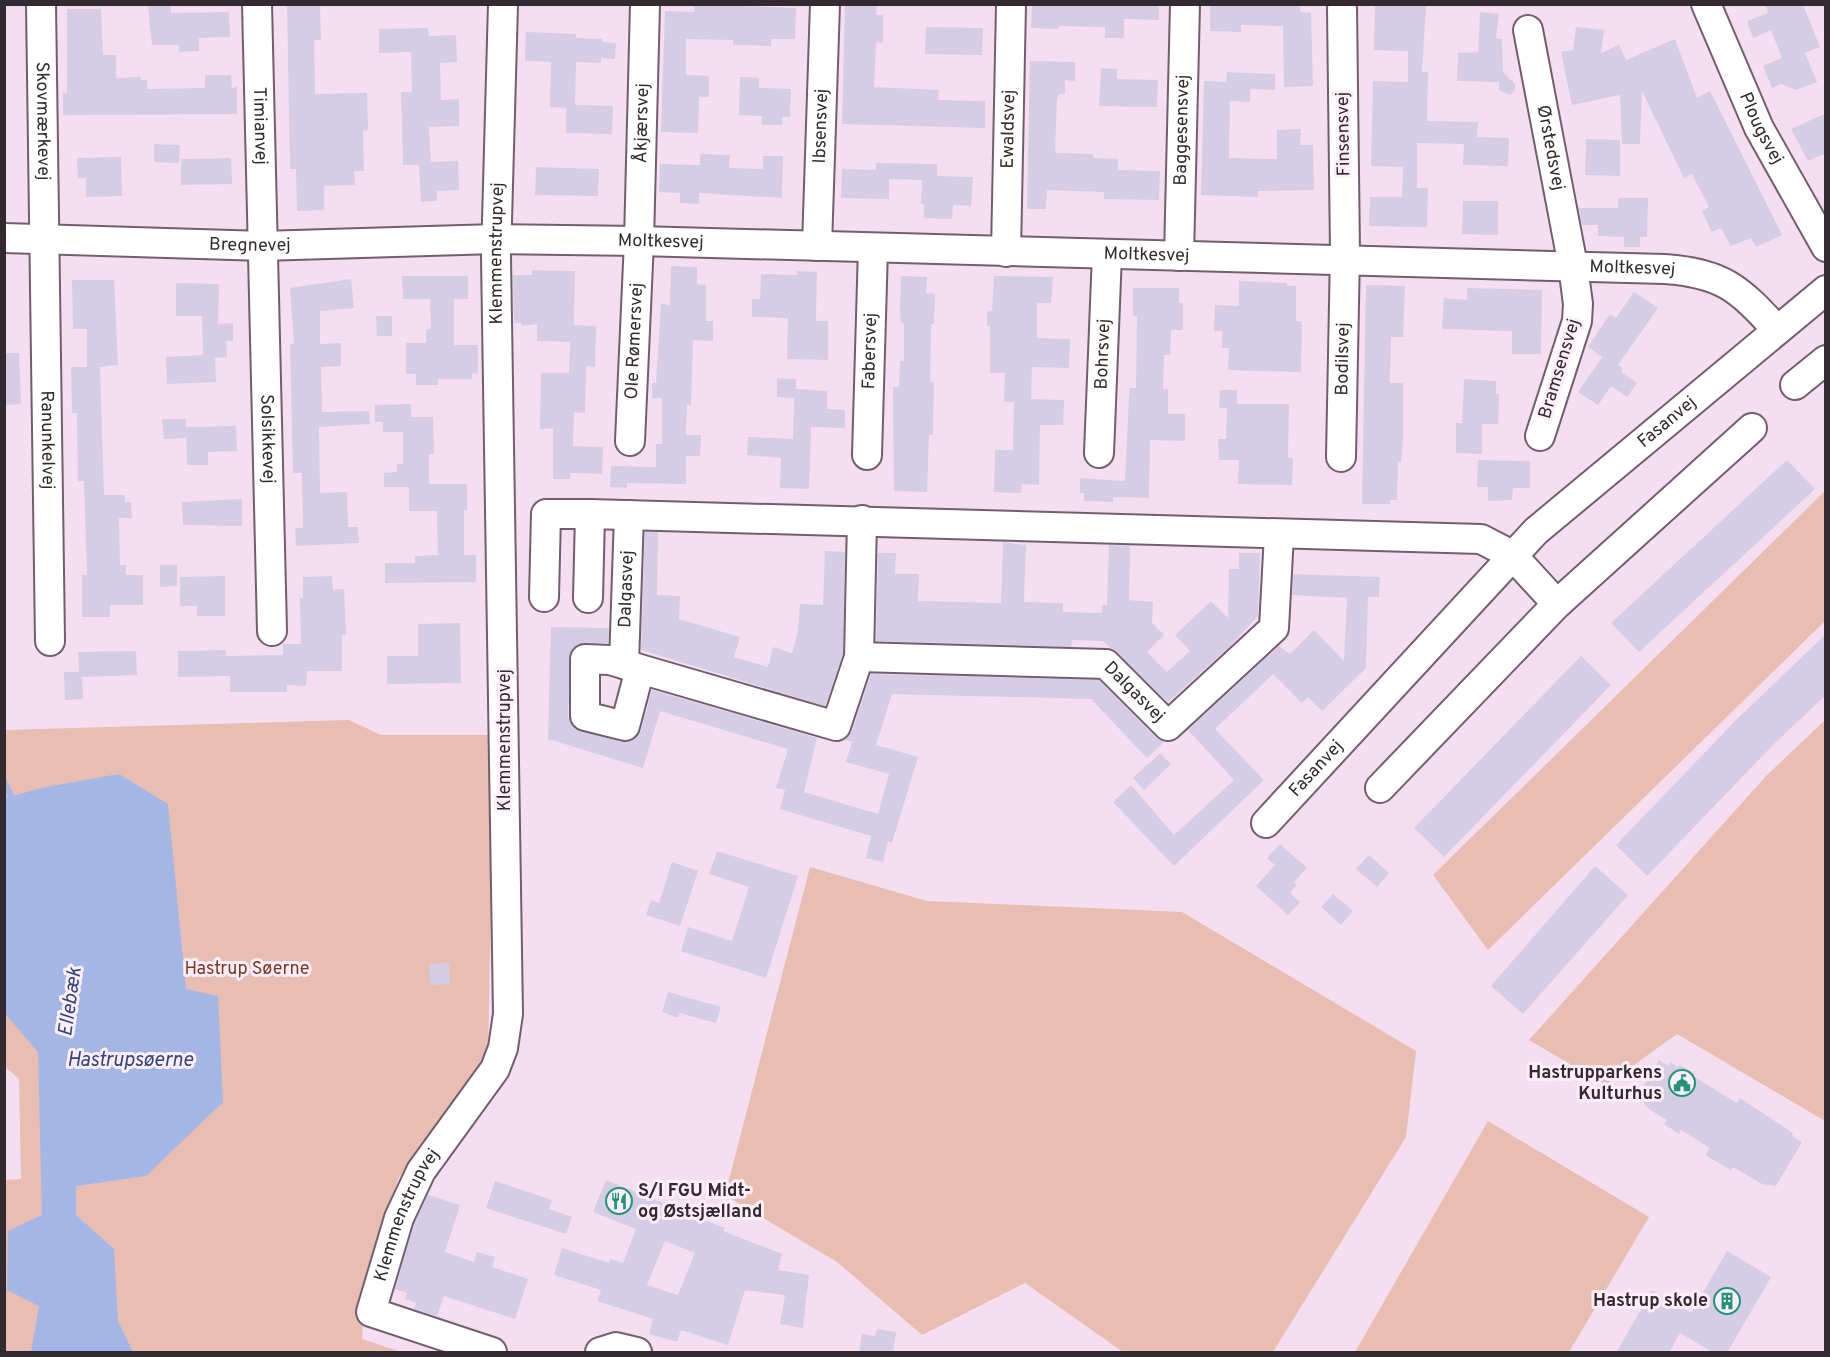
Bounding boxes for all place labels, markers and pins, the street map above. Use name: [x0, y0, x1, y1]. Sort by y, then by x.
place label: Hastrupparkens Kulturhus: [1528, 1062, 1662, 1106]
public building icon: Hastrupparkens Kulturhus: [1667, 1068, 1697, 1098]
place label: S/I FGU Midt- og Østsjælland: [638, 1180, 762, 1224]
restaurant icon: S/I FGU Midt- og Østsjælland: [604, 1186, 634, 1216]
building icon: Hastrup skole: [1712, 1286, 1742, 1316]
place label: Hastrup skole: [1593, 1290, 1708, 1313]

